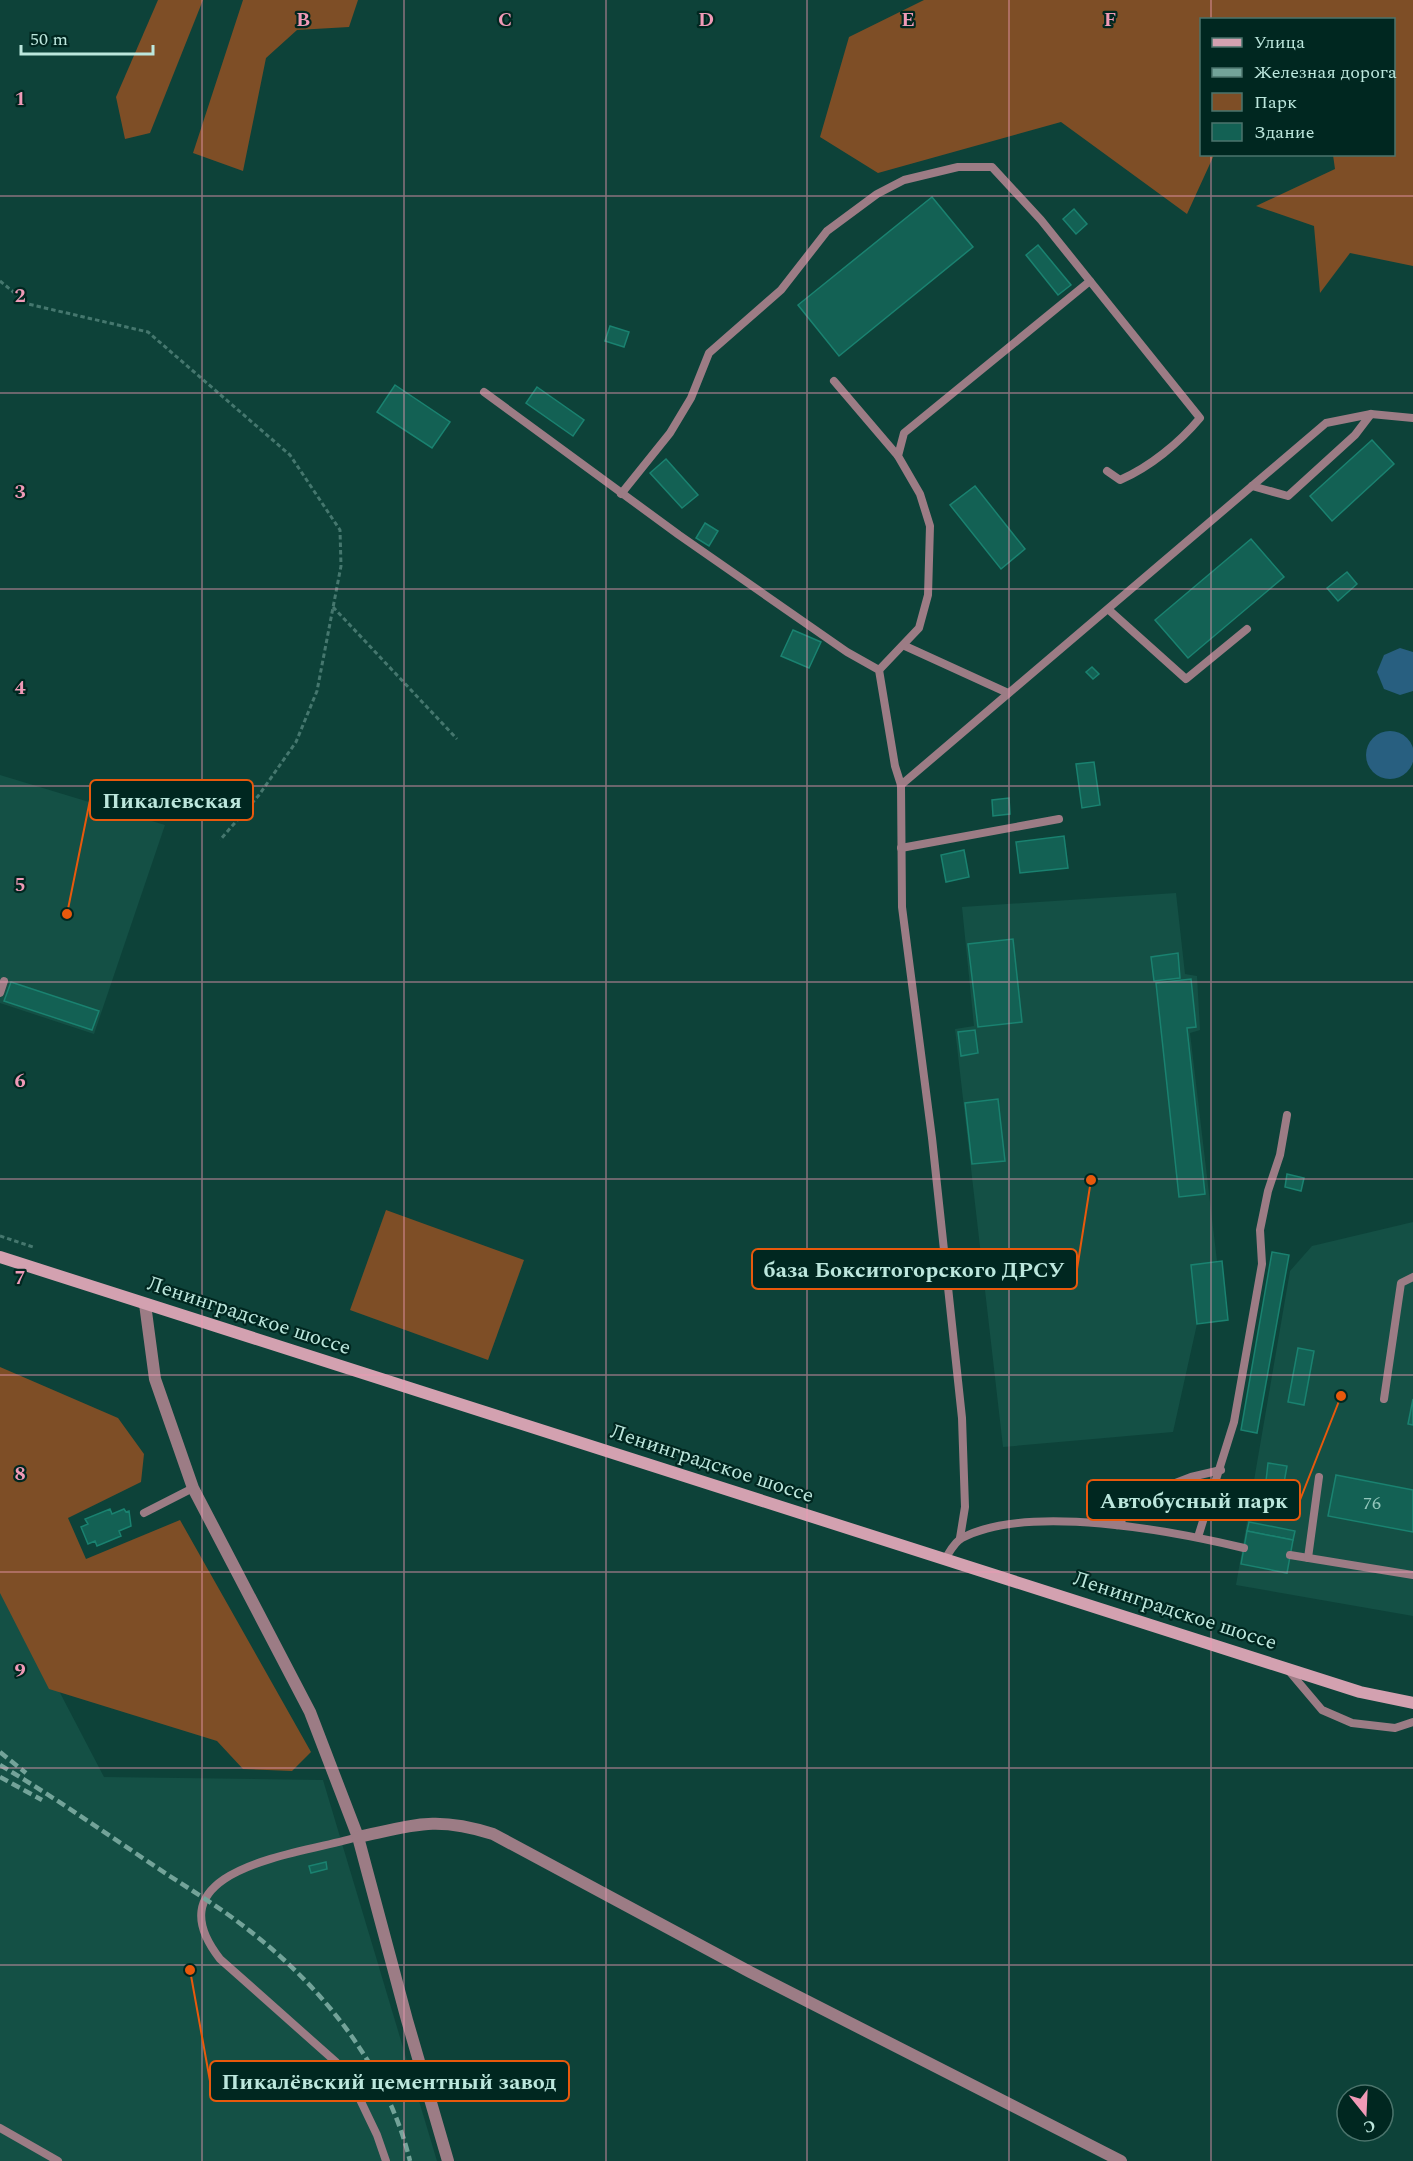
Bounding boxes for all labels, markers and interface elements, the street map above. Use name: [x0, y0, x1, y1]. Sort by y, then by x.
text: B: [296, 5, 310, 35]
text: C: [498, 5, 512, 35]
text: D: [698, 5, 714, 35]
text: E: [901, 5, 915, 35]
text: F: [1104, 5, 1116, 35]
scale bar: [21, 18, 153, 56]
legend: [1200, 18, 1395, 156]
text: 50 m: [30, 26, 68, 53]
text: Улица: [1254, 29, 1305, 56]
text: Железная дорога: [1254, 59, 1397, 86]
text: 1: [14, 84, 26, 114]
text: Парк: [1254, 89, 1297, 116]
text: Здание: [1254, 119, 1314, 146]
text: 2: [14, 281, 26, 311]
text: 3: [14, 477, 26, 507]
text: 4: [14, 673, 26, 703]
callout: Пикалевская: [90, 780, 253, 820]
text: Пикалевская: [102, 785, 242, 818]
text: 5: [14, 870, 26, 900]
text: 6: [14, 1066, 26, 1096]
callout: база Бокситогорского ДРСУ: [752, 1249, 1077, 1289]
text: база Бокситогорского ДРСУ: [764, 1254, 1065, 1287]
text: 7: [14, 1263, 26, 1293]
street label: Ленинградское шоссе: [143, 1268, 355, 1364]
street label: Ленинградское шоссе: [606, 1416, 818, 1512]
text: 8: [14, 1459, 26, 1489]
callout: Автобусный парк: [1087, 1480, 1300, 1520]
text: Автобусный парк: [1100, 1485, 1289, 1518]
house number: 76: [1363, 1490, 1381, 1517]
street label: Ленинградское шоссе: [1069, 1563, 1281, 1659]
text: 9: [14, 1656, 26, 1686]
callout: Пикалёвский цементный завод: [210, 2061, 569, 2101]
text: Пикалёвский цементный завод: [221, 2066, 557, 2099]
north arrow: [1335, 2083, 1395, 2143]
text: С: [1360, 2113, 1378, 2139]

